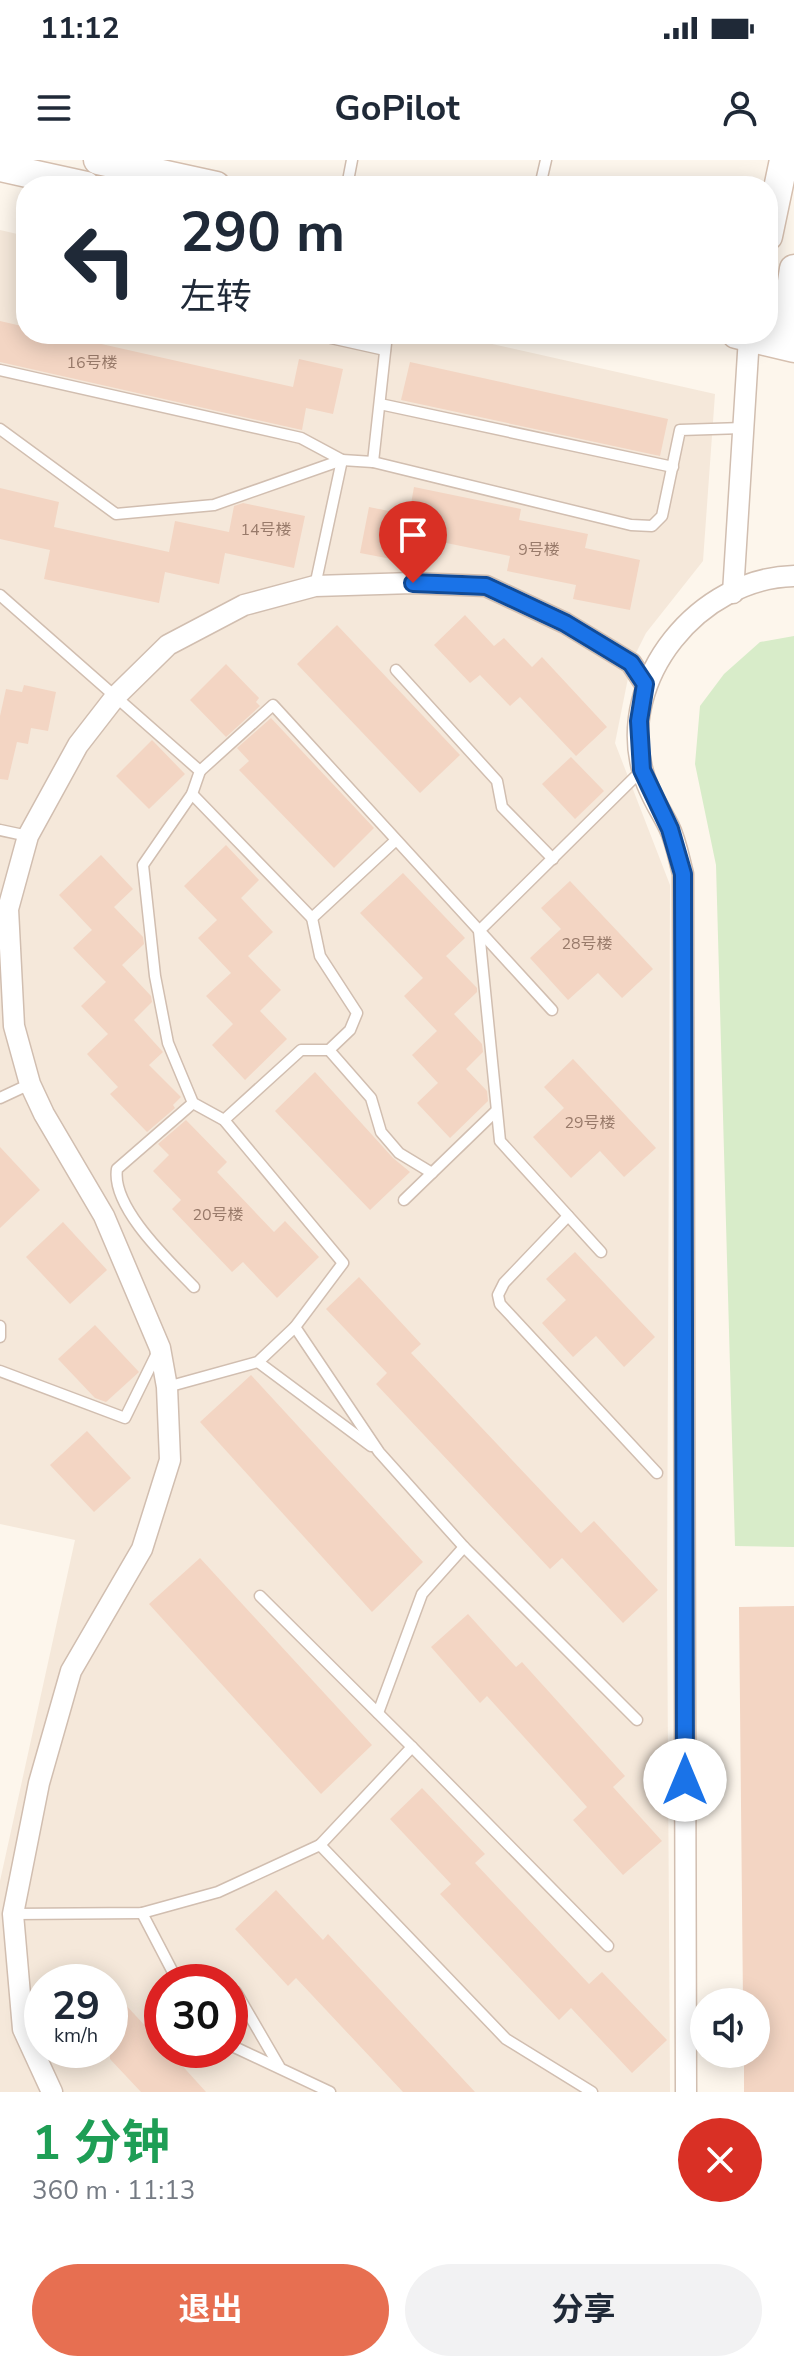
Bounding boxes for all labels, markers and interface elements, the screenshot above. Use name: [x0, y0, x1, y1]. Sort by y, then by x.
text: 11:12: [40, 8, 119, 49]
text: GoPilot: [334, 84, 460, 133]
icon: menu: [32, 86, 76, 130]
icon: person: [718, 86, 762, 130]
text: 290 m: [180, 194, 345, 271]
icon: left: [48, 208, 152, 312]
text: 左转: [180, 273, 252, 322]
house number: 16号楼: [66, 352, 118, 374]
pin: [379, 501, 447, 583]
icon: arrive: [391, 513, 435, 557]
house number: 14号楼: [240, 519, 292, 541]
house number: 9号楼: [518, 539, 560, 561]
house number: 28号楼: [561, 933, 613, 955]
house number: 29号楼: [564, 1112, 616, 1134]
house number: 20号楼: [192, 1204, 244, 1226]
position arrow: [643, 1738, 727, 1822]
speed limit sign: 30: [144, 1964, 248, 2068]
text: 29: [52, 1979, 100, 2033]
map controls: [690, 1988, 770, 2068]
button: sound: [690, 1988, 770, 2068]
text: km/h: [54, 2022, 98, 2049]
text: 1 分钟: [32, 2110, 170, 2176]
button: close: [678, 2118, 762, 2202]
text: 360 m · 11:13: [32, 2173, 195, 2208]
button: 退出: [32, 2264, 389, 2356]
button: 分享: [405, 2264, 762, 2356]

